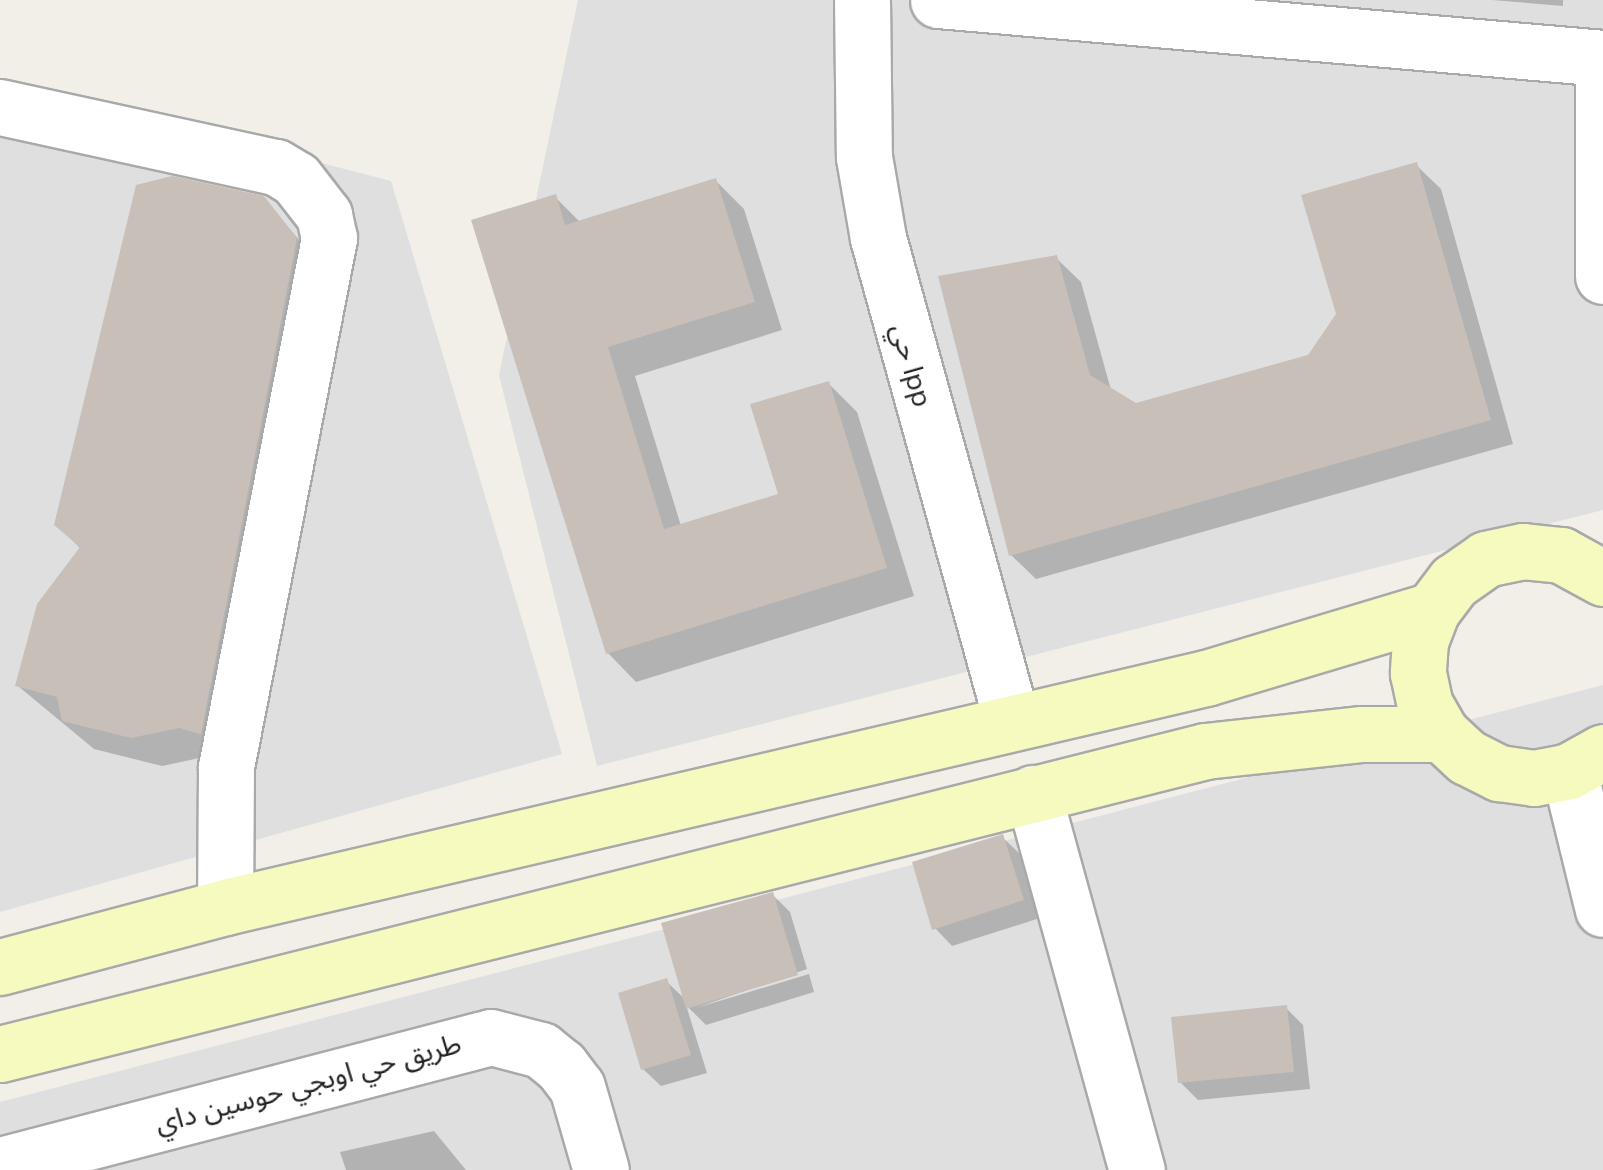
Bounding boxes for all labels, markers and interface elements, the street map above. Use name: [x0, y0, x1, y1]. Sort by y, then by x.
street label: حي lpp: [884, 320, 940, 410]
street label: طريق حي اوبجي حوسين داي: [151, 1026, 465, 1140]

